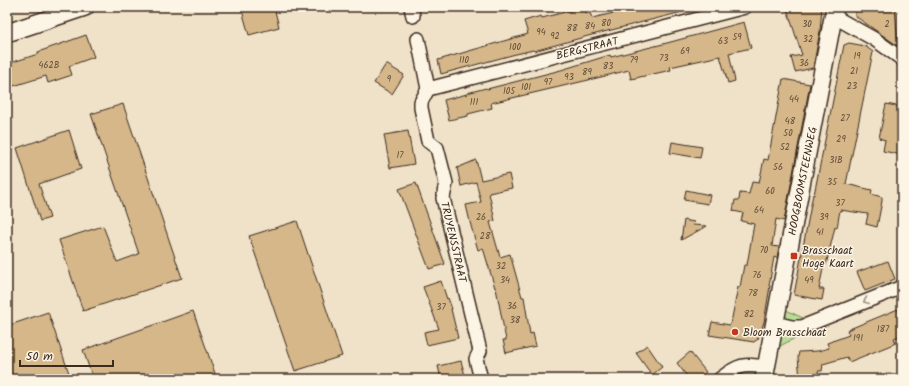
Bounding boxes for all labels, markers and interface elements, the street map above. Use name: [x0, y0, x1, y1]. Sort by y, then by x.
house number: 80: [601, 16, 611, 31]
house number: 30: [802, 17, 812, 32]
house number: 2: [884, 17, 890, 32]
house number: 84: [585, 19, 595, 34]
house number: 88: [567, 21, 578, 36]
house number: 94: [536, 25, 546, 40]
house number: 92: [550, 29, 560, 44]
house number: 59: [732, 30, 742, 45]
street label: BERGSTRAAT: [554, 32, 622, 65]
house number: 32: [803, 32, 813, 47]
house number: 63: [718, 34, 728, 49]
house number: 100: [509, 40, 521, 55]
house number: 69: [680, 44, 690, 59]
house number: 19: [853, 49, 861, 64]
house number: 73: [659, 51, 669, 66]
house number: 110: [459, 53, 470, 68]
house number: 79: [630, 53, 639, 68]
house number: 36: [799, 56, 809, 71]
house number: 462B: [39, 58, 60, 73]
house number: 83: [603, 59, 613, 74]
house number: 21: [850, 64, 858, 79]
house number: 89: [582, 65, 593, 80]
house number: 93: [564, 70, 574, 85]
house number: 9: [387, 72, 392, 87]
house number: 97: [544, 75, 553, 90]
house number: 23: [847, 79, 857, 94]
house number: 101: [521, 80, 531, 95]
house number: 105: [503, 84, 516, 99]
house number: 44: [789, 92, 799, 107]
house number: 111: [470, 95, 478, 110]
house number: 27: [840, 111, 851, 126]
house number: 48: [785, 114, 796, 129]
street label: HOOGBOOMSTEENWEG: [784, 125, 822, 237]
house number: 50: [783, 126, 793, 141]
house number: 29: [836, 132, 846, 147]
house number: 52: [780, 140, 790, 155]
house number: 17: [397, 148, 404, 163]
house number: 31B: [829, 153, 843, 168]
house number: 56: [773, 160, 783, 175]
house number: 35: [827, 175, 838, 190]
house number: 60: [765, 184, 775, 199]
house number: 37: [835, 196, 845, 211]
street label: TRUYENSSTRAAT: [435, 200, 471, 285]
house number: 64: [754, 203, 764, 218]
house number: 26: [476, 210, 486, 225]
house number: 39: [819, 210, 829, 225]
house number: 41: [816, 225, 824, 240]
house number: 28: [480, 229, 491, 244]
place label: Brasschaat Hoge Kaart: [802, 242, 854, 273]
house number: 70: [760, 243, 769, 258]
marker: Brasschaat Hoge Kaart: [789, 251, 799, 261]
house number: 32: [496, 259, 506, 274]
house number: 76: [752, 268, 762, 283]
house number: 34: [500, 273, 510, 288]
house number: 49: [804, 273, 814, 288]
house number: 78: [748, 286, 758, 301]
one-way arrow: [862, 296, 870, 304]
house number: 36: [507, 299, 517, 314]
house number: 37: [436, 300, 446, 315]
house number: 82: [744, 307, 754, 322]
house number: 38: [510, 313, 521, 328]
house number: 187: [877, 322, 890, 337]
place label: Bloom Brasschaat: [743, 324, 827, 342]
marker: Bloom Brasschaat: [730, 327, 740, 337]
house number: 191: [853, 331, 863, 346]
scale bar: [20, 342, 113, 368]
text: 50 m: [26, 347, 53, 366]

